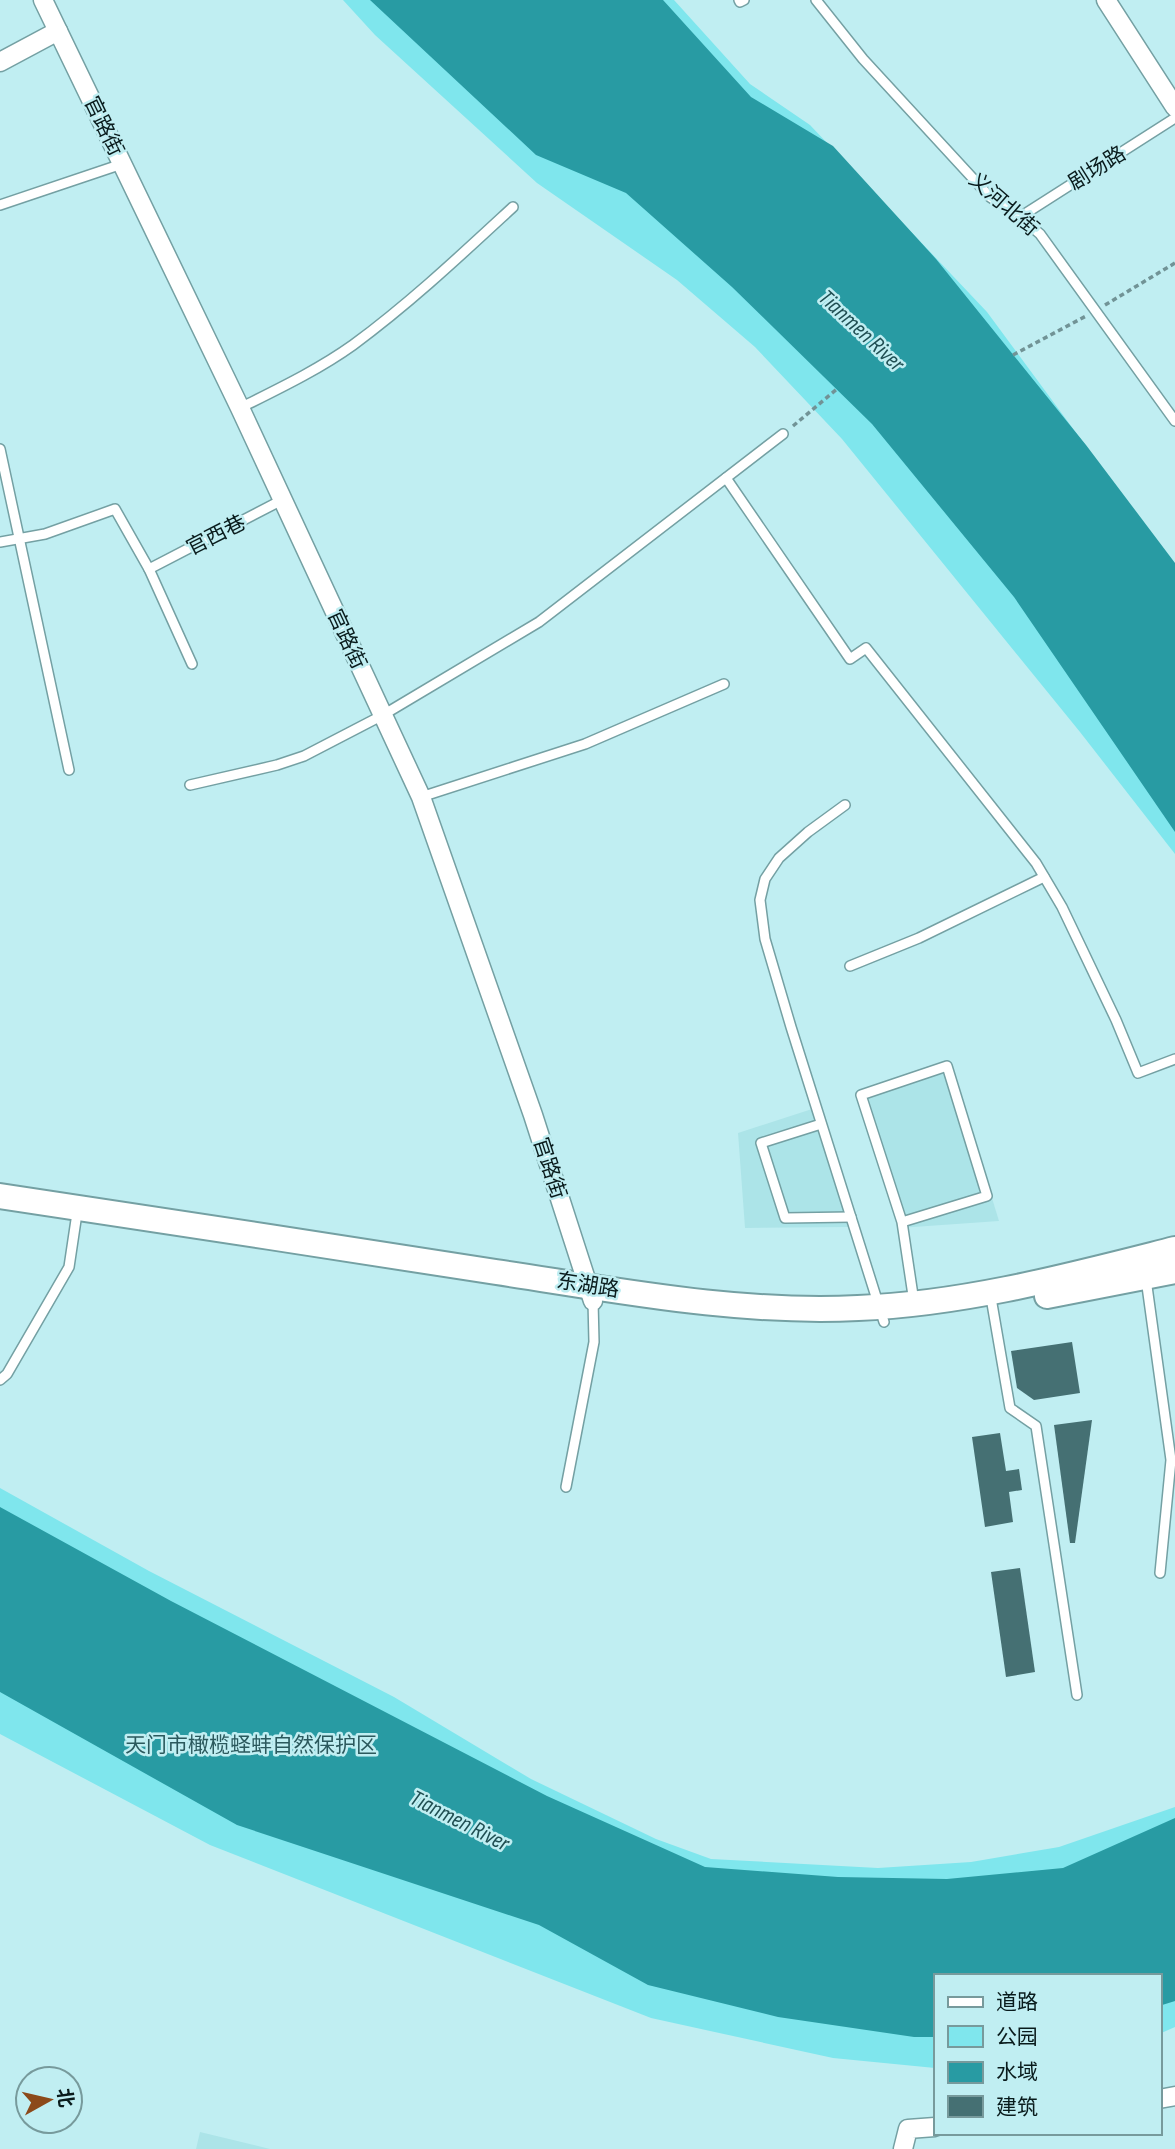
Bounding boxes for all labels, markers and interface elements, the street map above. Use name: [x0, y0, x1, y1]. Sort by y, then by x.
street label: 官路街: [79, 92, 129, 160]
street label: 剧场路: [1064, 141, 1131, 196]
street label: 义河北街: [964, 167, 1044, 241]
water label: Tianmen River: [812, 284, 911, 379]
street label: 官西巷: [182, 510, 250, 561]
street label: 官路街: [322, 605, 371, 673]
street label: 官路街: [528, 1134, 571, 1202]
street label: 东湖路: [555, 1268, 621, 1303]
park label: 天门市橄榄蛏蚌自然保护区: [125, 1733, 377, 1758]
water label: Tianmen River: [405, 1784, 515, 1858]
legend: [934, 1974, 1161, 2135]
text: 道路: [996, 1990, 1038, 2015]
text: 公园: [996, 2025, 1038, 2050]
text: 水域: [996, 2060, 1038, 2085]
north arrow: [14, 2065, 84, 2135]
text: 北: [52, 2087, 77, 2109]
text: 建筑: [996, 2095, 1038, 2120]

